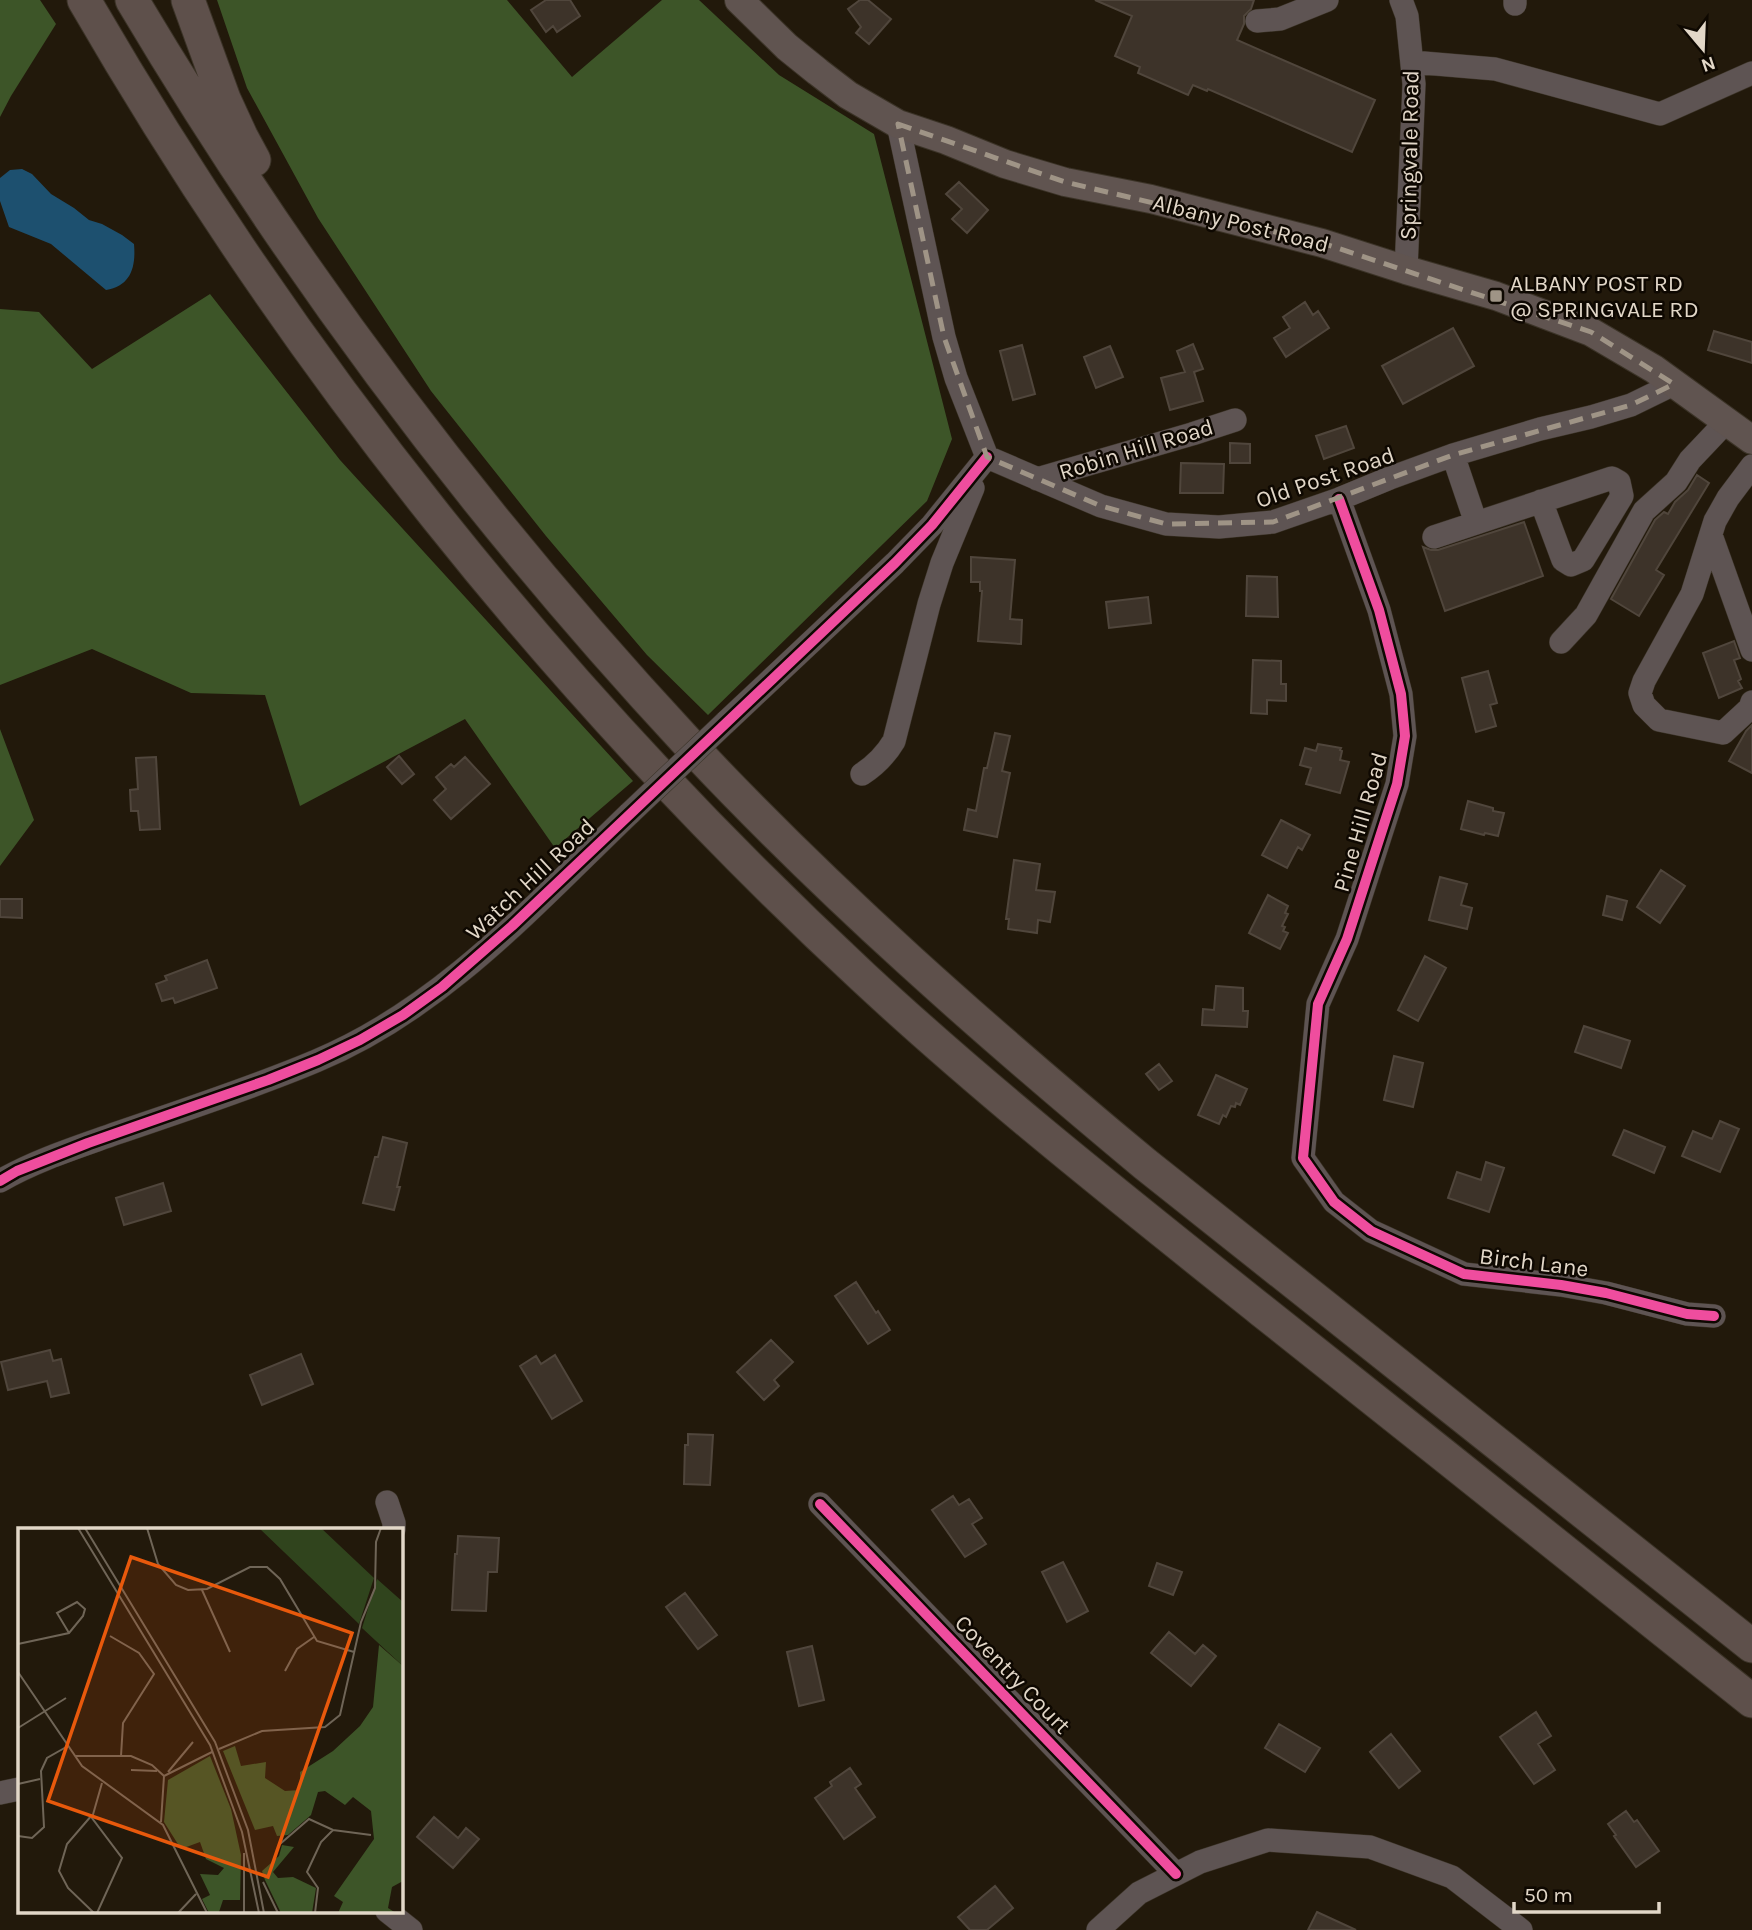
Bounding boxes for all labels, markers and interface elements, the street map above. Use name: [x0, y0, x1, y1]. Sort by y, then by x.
north arrow: [1668, 14, 1738, 84]
text: N: [1698, 52, 1718, 77]
street label: Springvale Road: [1395, 70, 1424, 240]
street label: Albany Post Road: [1150, 189, 1332, 258]
place label: ALBANY POST RD @ SPRINGVALE RD: [1510, 270, 1699, 323]
marker: ALBANY POST RD @ SPRINGVALE RD: [1488, 288, 1504, 304]
street label: Robin Hill Road: [1056, 413, 1217, 486]
street label: Old Post Road: [1252, 441, 1398, 514]
street label: Pine Hill Road: [1328, 749, 1393, 895]
street label: Watch Hill Road: [460, 813, 600, 946]
street label: Birch Lane: [1478, 1242, 1590, 1283]
inset map: [18, 1528, 402, 1912]
street label: Coventry Court: [949, 1609, 1076, 1740]
scale bar: [1514, 1870, 1659, 1914]
text: 50 m: [1524, 1883, 1573, 1907]

